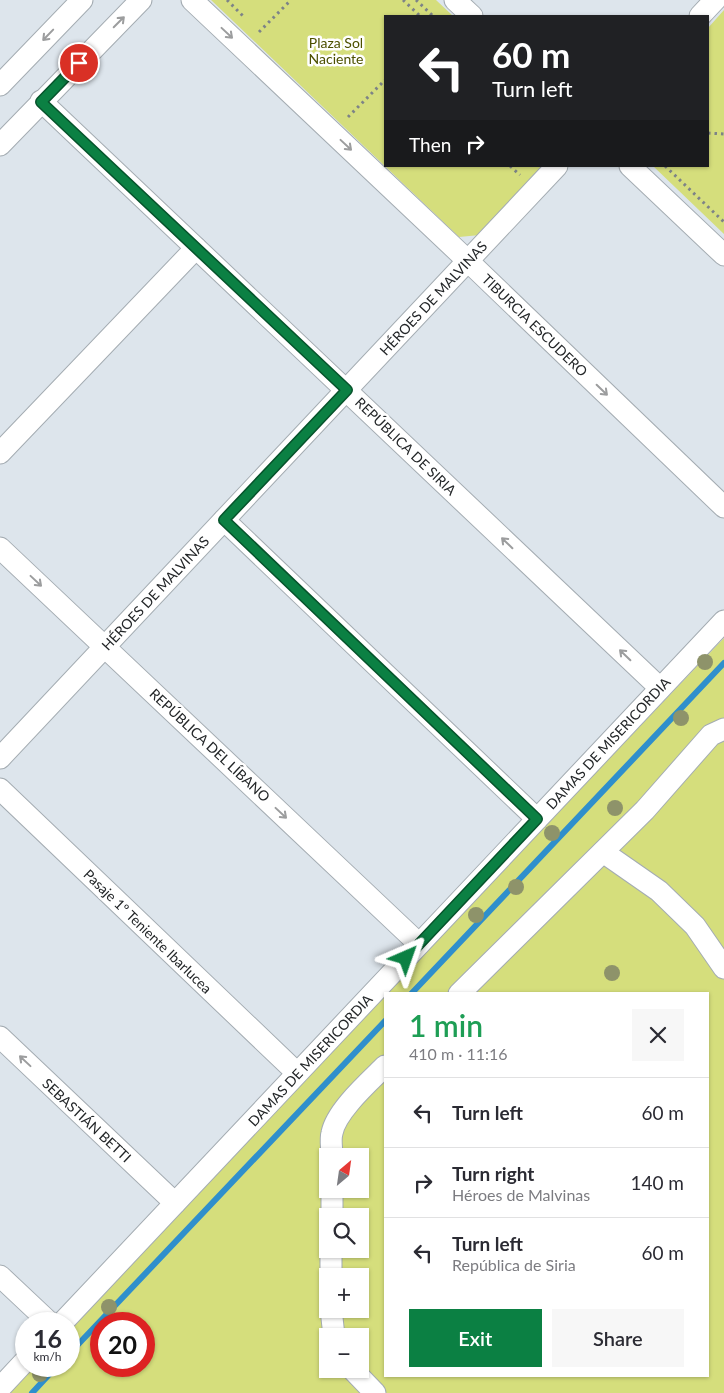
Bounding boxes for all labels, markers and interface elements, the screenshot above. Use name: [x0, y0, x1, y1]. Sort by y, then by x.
one-way arrow: [113, 16, 125, 29]
one-way arrow: [221, 27, 234, 39]
one-way arrow: [42, 29, 54, 41]
text: 60 m: [492, 33, 570, 75]
park label: Plaza Sol Naciente: [309, 34, 363, 67]
icon: left: [409, 35, 474, 100]
pin: [58, 42, 100, 84]
icon: arrive: [65, 49, 93, 77]
text: Turn left: [492, 75, 573, 102]
icon: right: [461, 130, 489, 158]
text: Then: [409, 133, 451, 156]
one-way arrow: [339, 139, 352, 151]
street label: HÉROES DE MALVINAS: [376, 237, 490, 359]
street label: TIBURCIA ESCUDERO: [479, 270, 591, 380]
one-way arrow: [596, 384, 609, 396]
street label: REPÚBLICA DE SIRIA: [352, 393, 460, 499]
street label: HÉROES DE MALVINAS: [98, 532, 212, 654]
one-way arrow: [501, 537, 514, 549]
one-way arrow: [29, 575, 42, 587]
one-way arrow: [619, 649, 631, 661]
street label: DAMAS DE MISERICORDIA: [542, 673, 674, 813]
street label: REPÚBLICA DEL LÍBANO: [146, 685, 274, 805]
one-way arrow: [275, 807, 287, 819]
street label: Pasaje 1º Teniente Ibarlucea: [80, 865, 216, 997]
position arrow: [379, 931, 431, 983]
street label: DAMAS DE MISERICORDIA: [244, 990, 376, 1130]
text: 1 min: [409, 1007, 483, 1043]
button: close: [632, 1009, 684, 1061]
text: 410 m · 11:16: [409, 1044, 508, 1063]
one-way arrow: [19, 1055, 31, 1067]
street label: SEBASTIÁN BETTI: [39, 1074, 135, 1166]
icon: left: [409, 1099, 437, 1127]
text: Turn left: [452, 1101, 523, 1124]
text: 60 m: [641, 1101, 684, 1124]
north arrow: [319, 1148, 369, 1198]
map controls: [319, 1148, 369, 1378]
text: Turn right: [452, 1162, 534, 1185]
icon: right: [409, 1169, 437, 1197]
text: 140 m: [630, 1171, 684, 1194]
text: Héroes de Malvinas: [452, 1185, 590, 1204]
button: search: [319, 1208, 369, 1258]
text: Turn left: [452, 1232, 523, 1255]
icon: left: [409, 1239, 437, 1267]
text: 60 m: [641, 1241, 684, 1264]
text: República de Siria: [452, 1255, 576, 1274]
button: +: [319, 1268, 369, 1318]
button: Exit: [409, 1309, 542, 1367]
button: Share: [552, 1309, 684, 1367]
speed limit sign: 20: [90, 1312, 155, 1377]
text: 16: [33, 1323, 62, 1353]
button: −: [319, 1328, 369, 1378]
text: km/h: [33, 1349, 62, 1364]

